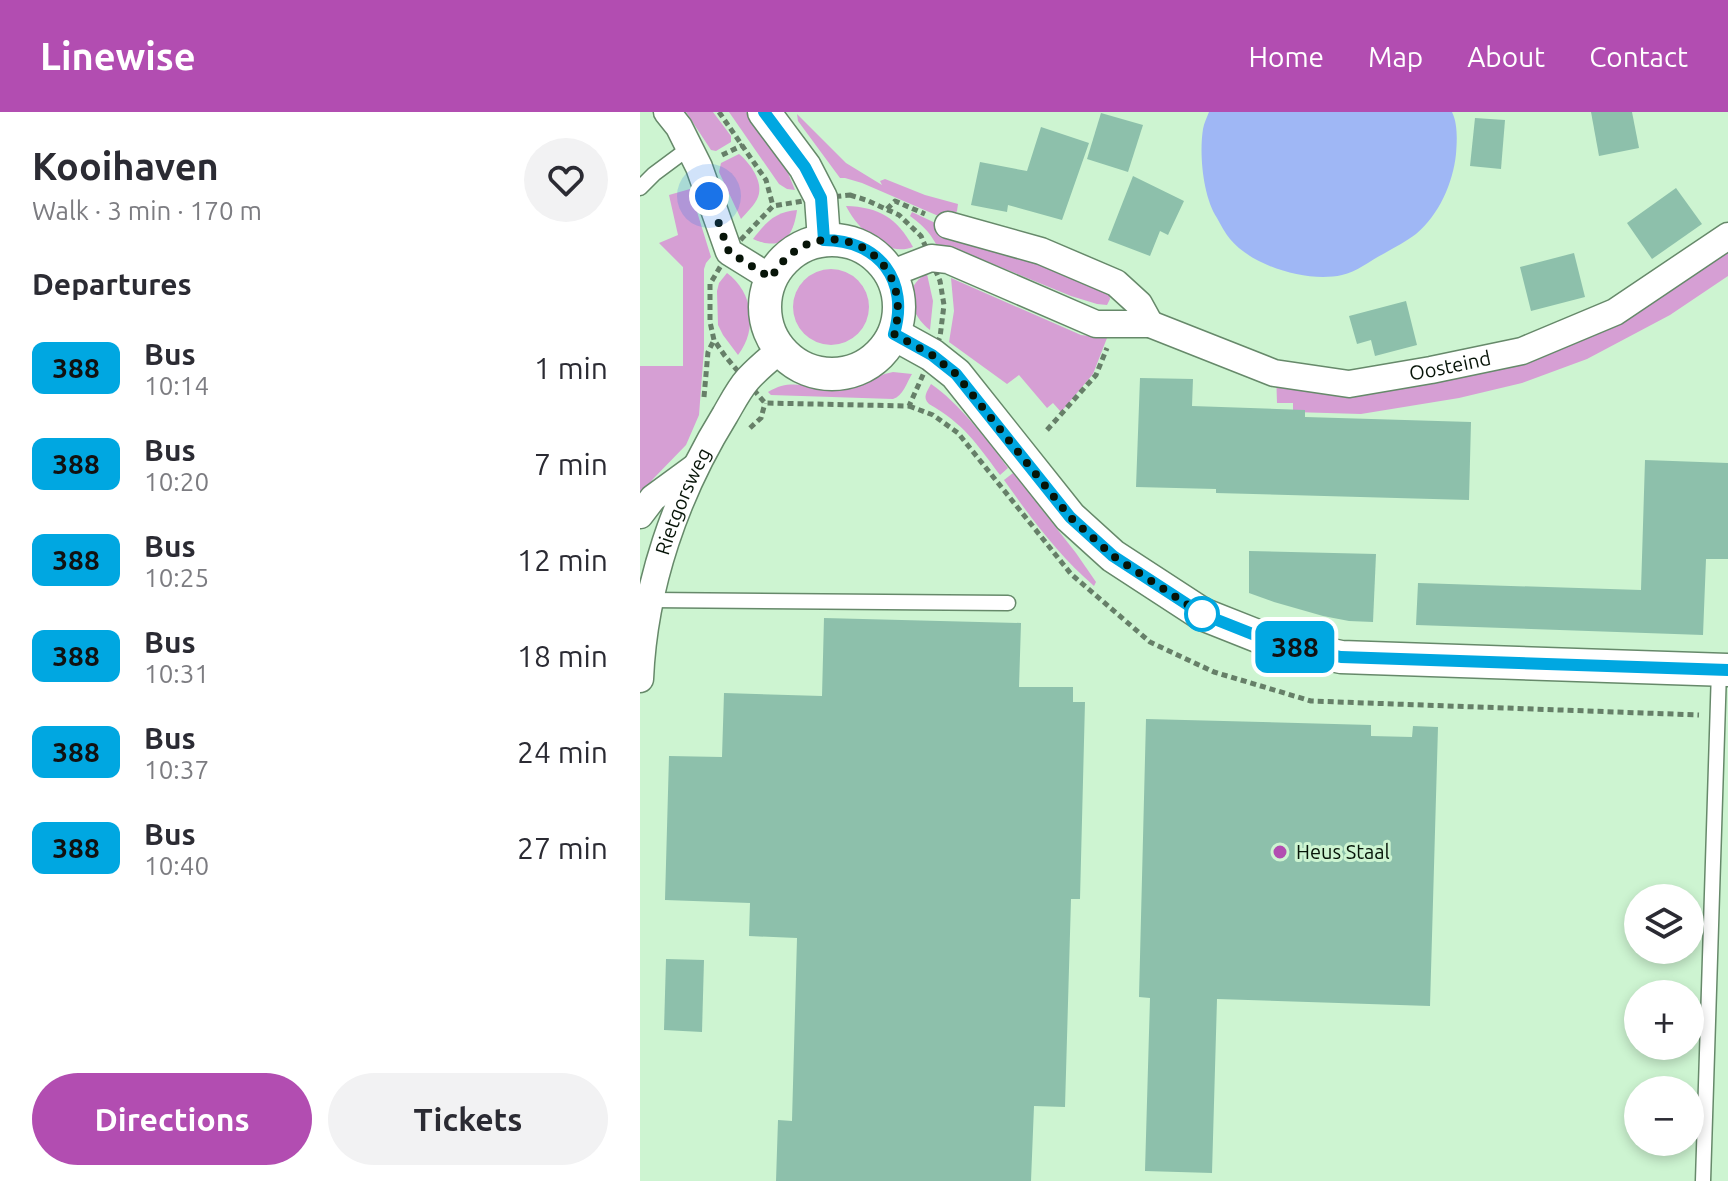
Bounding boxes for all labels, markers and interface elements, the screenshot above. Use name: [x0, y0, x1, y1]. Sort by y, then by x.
text: Linewise: [40, 35, 196, 77]
text: Home: [1249, 41, 1324, 72]
text: Map: [1368, 41, 1423, 72]
text: About: [1467, 41, 1545, 72]
text: Contact: [1589, 41, 1688, 72]
button: heart: [524, 138, 608, 222]
text: Kooihaven: [32, 145, 219, 187]
your location: [689, 176, 729, 216]
text: Walk · 3 min · 170 m: [32, 196, 262, 225]
text: Departures: [32, 267, 192, 301]
text: Bus: [144, 337, 196, 371]
street label: Oosteind: [1407, 346, 1493, 385]
text: 1 min: [534, 351, 608, 385]
text: 388: [52, 352, 100, 383]
text: 10:14: [144, 371, 209, 400]
text: Bus: [144, 433, 196, 467]
street label: Rietgorsweg: [650, 444, 715, 557]
text: 7 min: [534, 447, 608, 481]
text: 388: [52, 448, 100, 479]
text: 10:20: [144, 467, 209, 496]
text: Bus: [144, 529, 196, 563]
text: 12 min: [517, 543, 608, 577]
text: 388: [52, 544, 100, 575]
text: 10:25: [144, 563, 209, 592]
unlabelled marker: [1185, 597, 1219, 631]
line badge: 388: [1249, 621, 1341, 673]
text: Bus: [144, 625, 196, 659]
text: 388: [1271, 631, 1319, 662]
text: 18 min: [517, 639, 608, 673]
text: 388: [52, 640, 100, 671]
text: 10:31: [144, 659, 209, 688]
text: Bus: [144, 721, 196, 755]
text: 24 min: [517, 735, 608, 769]
text: 388: [52, 736, 100, 767]
text: 10:37: [144, 755, 209, 784]
text: Bus: [144, 817, 196, 851]
text: 27 min: [517, 831, 608, 865]
text: 388: [52, 832, 100, 863]
place label: Heus Staal: [1296, 840, 1390, 863]
marker: Heus Staal: [1271, 843, 1289, 861]
text: 10:40: [144, 851, 209, 880]
map controls: [1624, 884, 1704, 1156]
button: layers: [1624, 884, 1704, 964]
button: +: [1624, 980, 1704, 1060]
button: Directions: [32, 1073, 312, 1165]
button: Tickets: [328, 1073, 608, 1165]
button: −: [1624, 1076, 1704, 1156]

